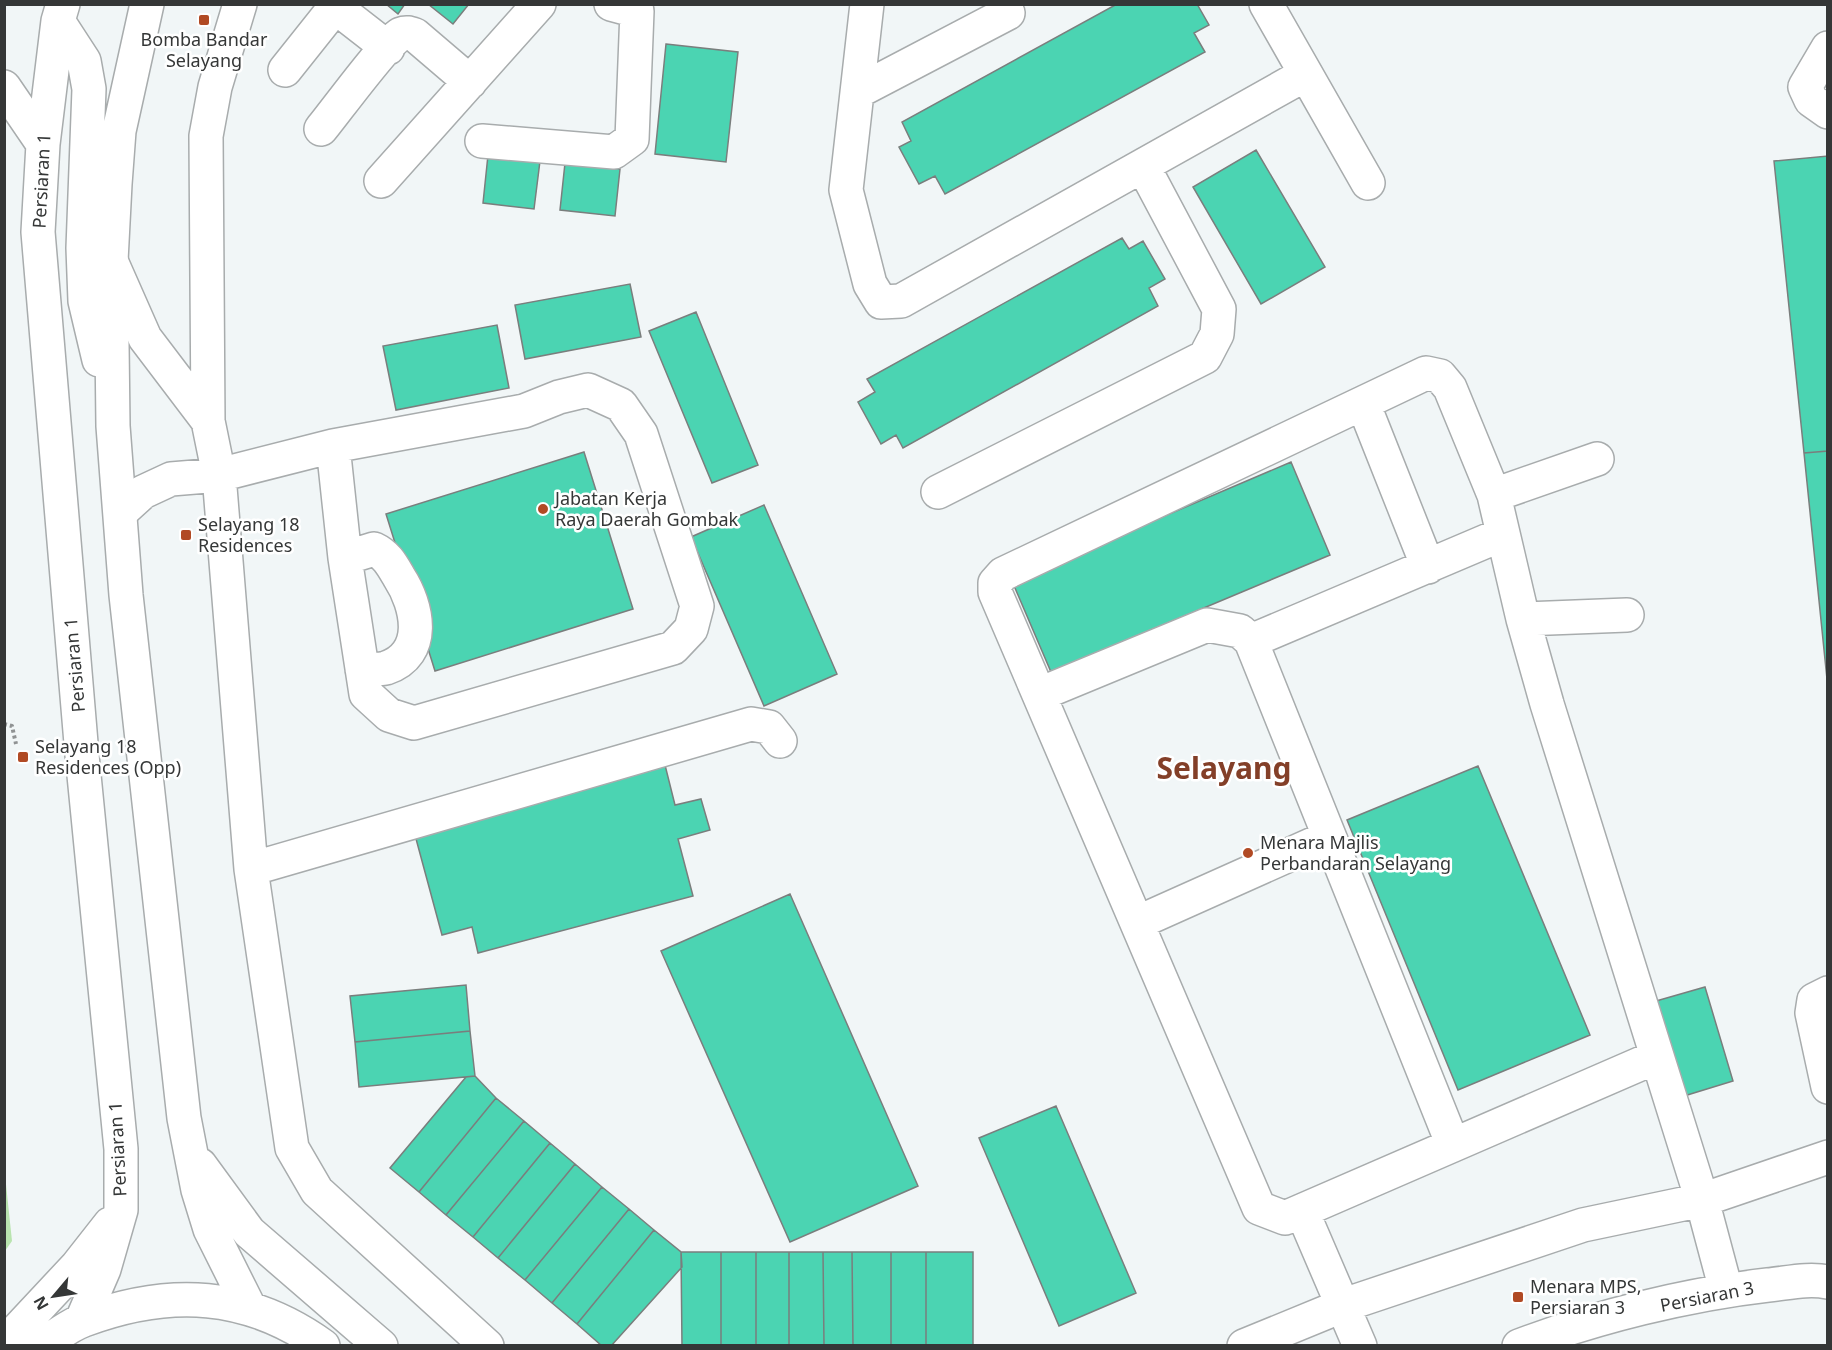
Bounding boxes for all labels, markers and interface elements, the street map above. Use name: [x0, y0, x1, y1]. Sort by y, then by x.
marker: Bomba Bandar Selayang: [197, 13, 211, 27]
place label: Bomba Bandar Selayang: [141, 27, 268, 72]
street label: Persiaran 1: [27, 133, 55, 229]
place label: Jabatan Kerja Raya Daerah Gombak: [553, 486, 739, 531]
marker: Jabatan Kerja Raya Daerah Gombak: [536, 502, 550, 516]
place label: Selayang 18 Residences: [198, 512, 300, 557]
marker: Selayang 18 Residences: [179, 528, 193, 542]
street label: Persiaran 1: [58, 617, 90, 714]
place label: Selayang 18 Residences (Opp): [35, 734, 181, 779]
district label: Selayang: [1157, 747, 1291, 788]
marker: Selayang 18 Residences (Opp): [16, 750, 30, 764]
place label: Menara Majlis Perbandaran Selayang: [1260, 830, 1451, 875]
marker: Menara Majlis Perbandaran Selayang: [1241, 846, 1255, 860]
street label: Persiaran 1: [103, 1101, 131, 1197]
north arrow: [24, 1266, 84, 1326]
place label: Menara MPS, Persiaran 3: [1530, 1274, 1641, 1319]
street label: Persiaran 3: [1658, 1275, 1756, 1317]
marker: Menara MPS, Persiaran 3: [1511, 1290, 1525, 1304]
text: N: [28, 1292, 54, 1314]

